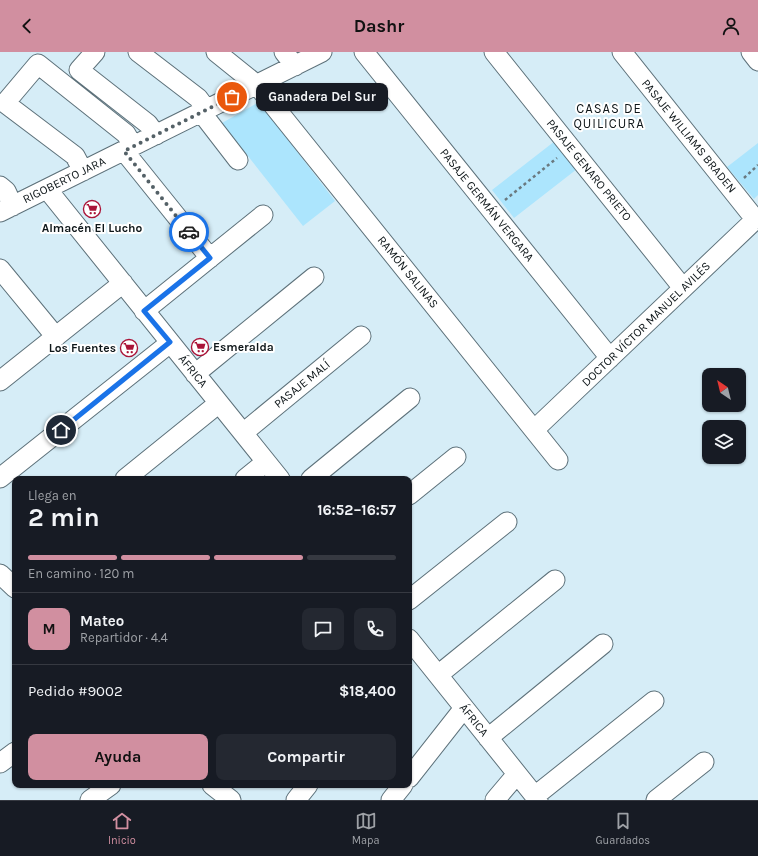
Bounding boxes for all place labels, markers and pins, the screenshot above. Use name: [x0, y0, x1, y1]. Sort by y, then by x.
pin: [215, 80, 249, 114]
callout: Ganadera Del Sur: [256, 83, 388, 111]
supermarket icon: Almacén El Lucho: [82, 199, 102, 219]
place label: Almacén El Lucho: [42, 221, 143, 235]
supermarket icon: Esmeralda: [190, 337, 210, 357]
supermarket icon: Los Fuentes: [119, 338, 139, 358]
place label: Esmeralda: [213, 340, 274, 354]
place label: Los Fuentes: [49, 341, 116, 355]
pin: [44, 413, 78, 447]

